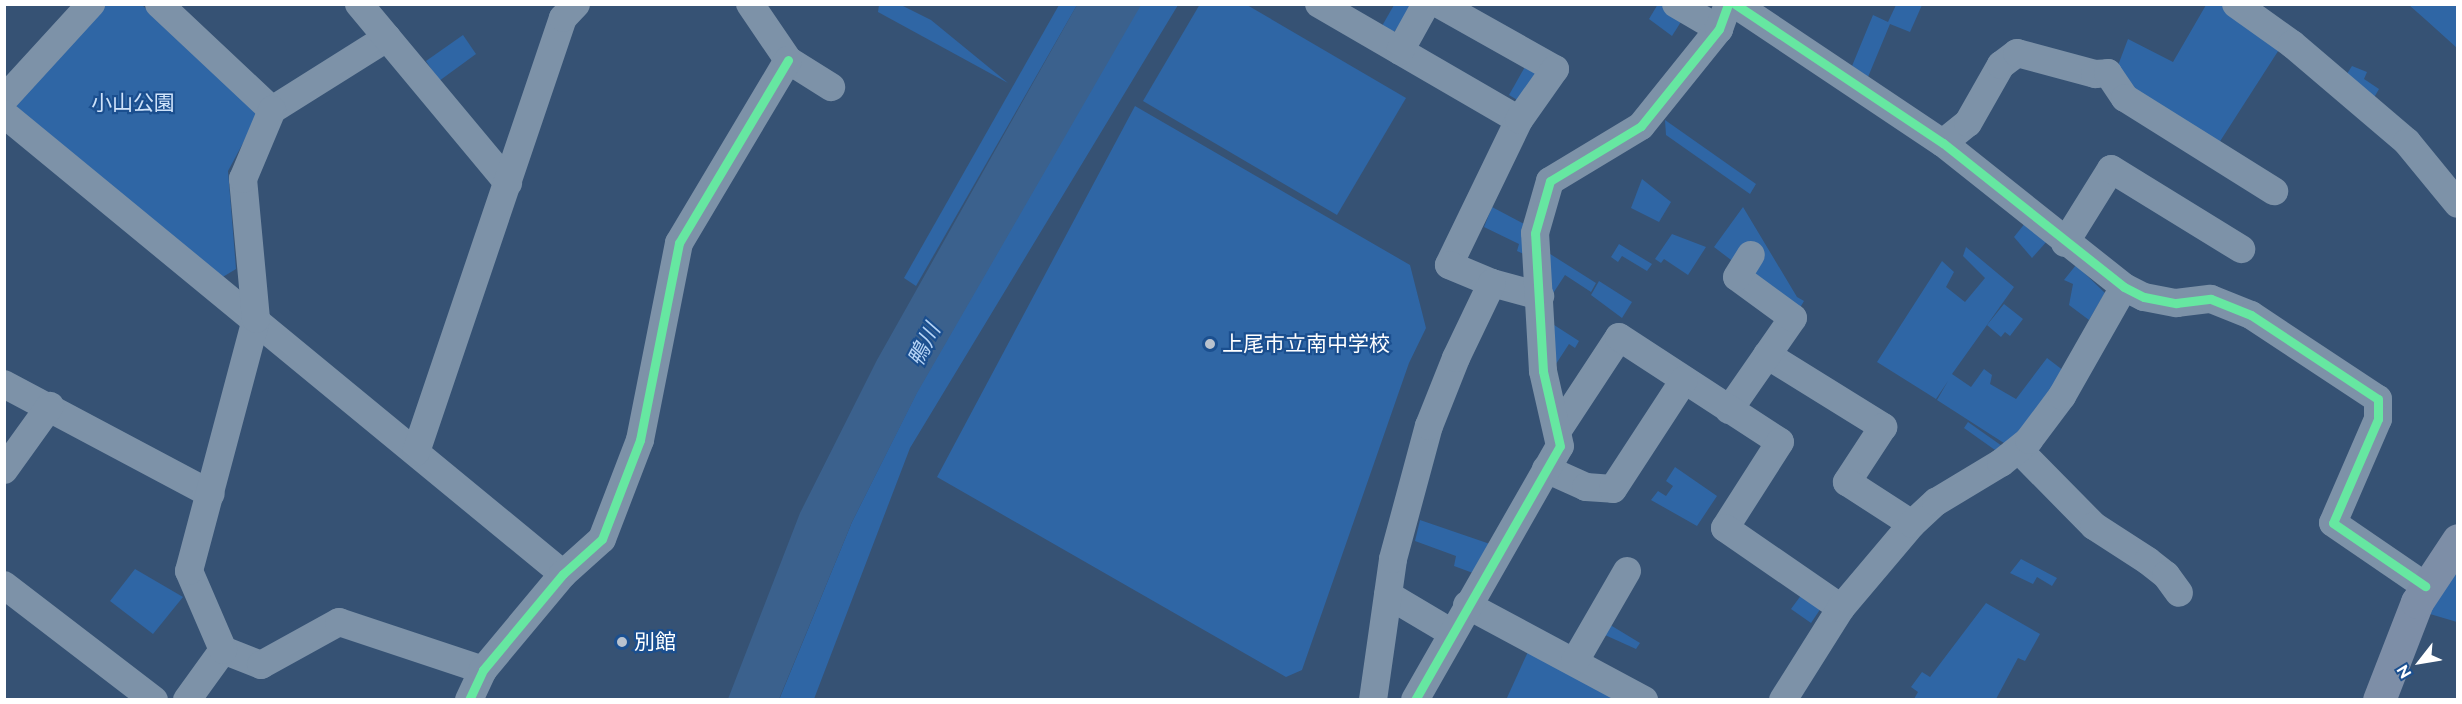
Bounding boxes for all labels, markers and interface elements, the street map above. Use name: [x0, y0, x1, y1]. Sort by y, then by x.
park label: 小山公園: [91, 90, 175, 116]
water label: 鴨川: [902, 319, 946, 371]
place label: 上尾市立南中学校: [1222, 331, 1390, 357]
marker: 上尾市立南中学校: [1203, 337, 1217, 351]
place label: 別館: [634, 629, 676, 655]
north arrow: [2390, 632, 2450, 692]
marker: 別館: [615, 635, 629, 649]
text: N: [2393, 661, 2415, 682]

